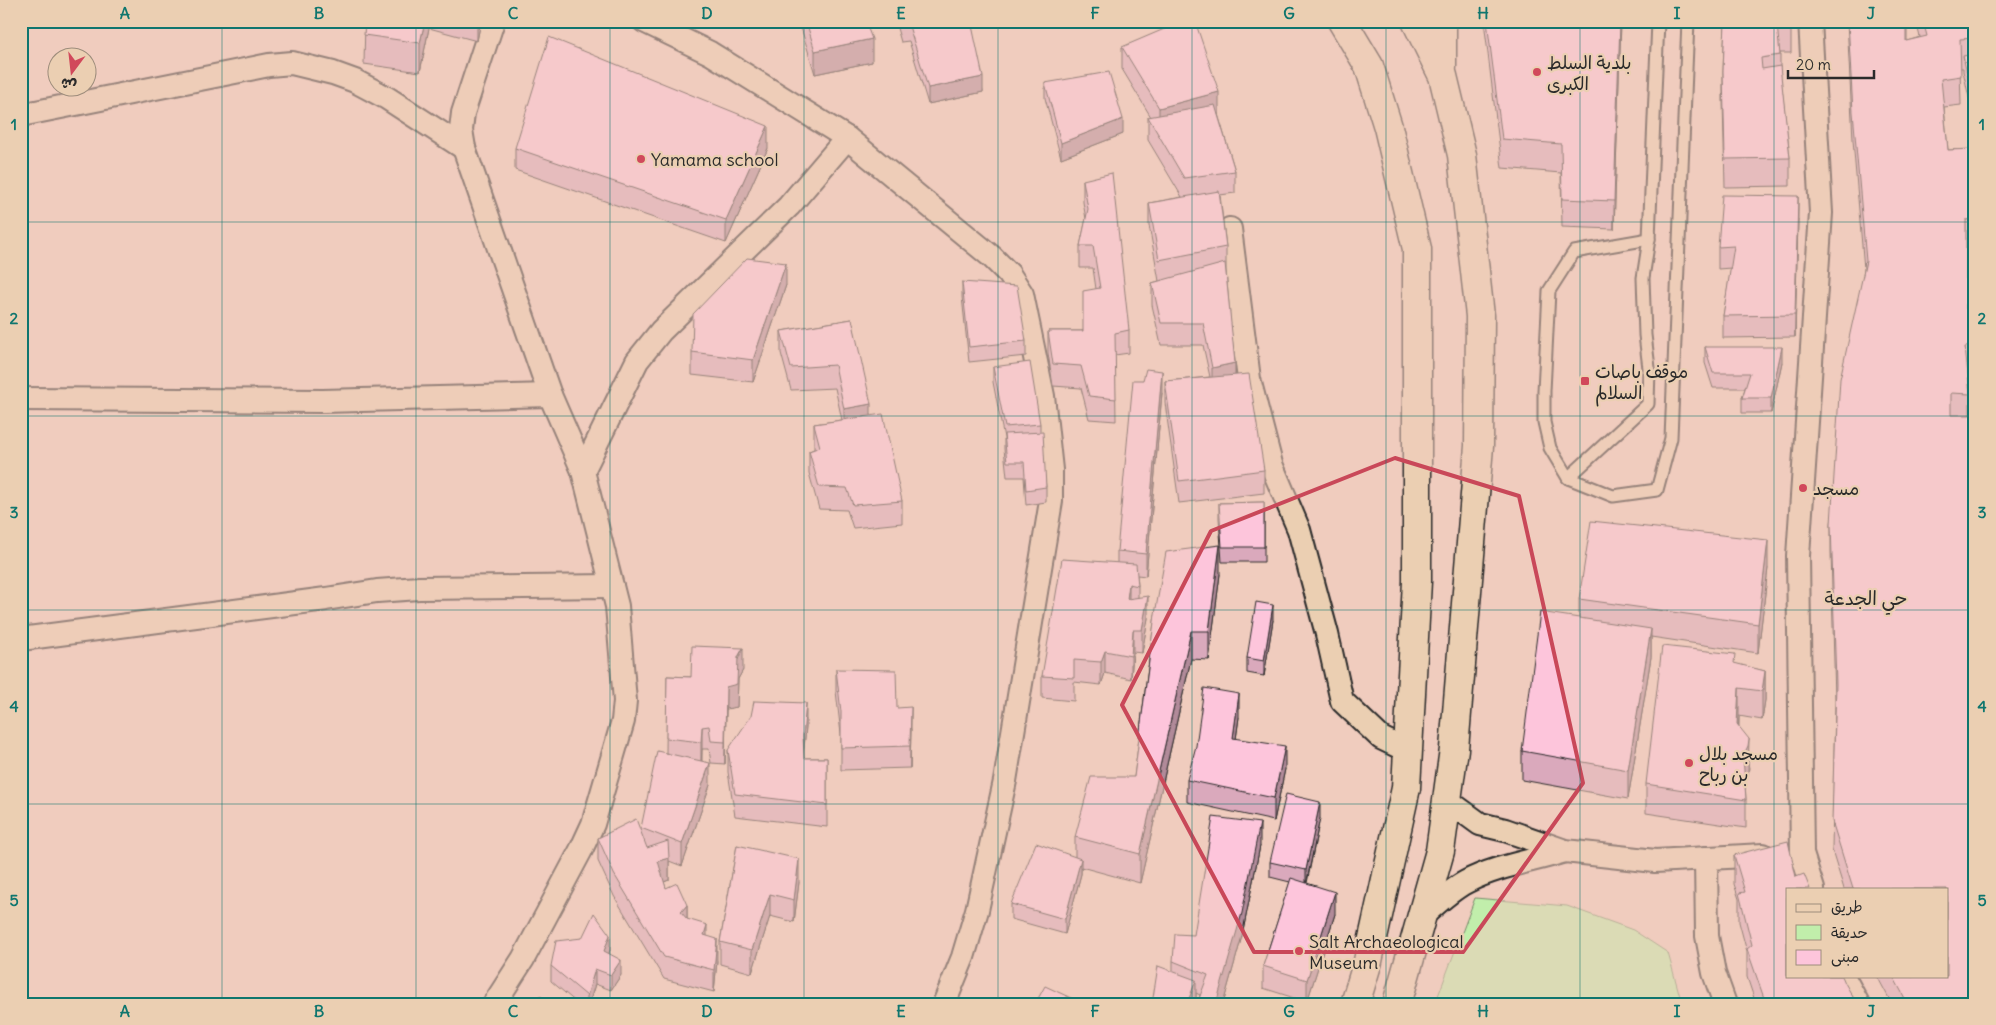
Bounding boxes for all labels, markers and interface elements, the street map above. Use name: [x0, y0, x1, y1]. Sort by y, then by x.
text: A: [120, 3, 130, 23]
text: B: [314, 3, 325, 23]
text: C: [508, 3, 519, 23]
text: D: [701, 3, 713, 23]
text: E: [896, 3, 906, 23]
text: F: [1090, 3, 1100, 23]
text: G: [1283, 3, 1295, 23]
text: H: [1477, 3, 1489, 23]
text: I: [1674, 3, 1681, 23]
text: J: [1867, 3, 1876, 23]
north arrow: [48, 48, 98, 98]
scale bar: [1788, 48, 1875, 80]
place label: بلدية السلط الكبرى: [1547, 51, 1631, 95]
text: 20 m: [1796, 55, 1831, 74]
marker: بلدية السلط الكبرى: [1531, 66, 1543, 78]
text: ش: [59, 74, 78, 95]
text: 1: [11, 114, 17, 134]
text: 1: [1979, 114, 1985, 134]
place label: Yamama school: [651, 148, 778, 171]
marker: Yamama school: [635, 153, 647, 165]
text: 2: [10, 308, 19, 328]
text: 2: [1978, 308, 1987, 328]
place label: موقف باصات السلالم: [1595, 360, 1688, 407]
marker: موقف باصات السلالم: [1579, 375, 1591, 387]
place label: مسجد: [1813, 477, 1859, 500]
marker: مسجد: [1797, 482, 1809, 494]
text: 3: [9, 502, 19, 522]
text: 3: [1977, 502, 1987, 522]
district label: حي الجدعة: [1824, 586, 1908, 615]
text: 4: [9, 696, 19, 716]
text: 4: [1977, 696, 1987, 716]
place label: مسجد بلال بن رباح: [1699, 742, 1778, 786]
marker: مسجد بلال بن رباح: [1683, 757, 1695, 769]
legend: [1786, 888, 1948, 978]
text: 5: [9, 890, 19, 910]
text: 5: [1977, 890, 1987, 910]
text: طريق: [1831, 897, 1863, 916]
text: حديقة: [1831, 923, 1868, 942]
place label: Salt Archaeological Museum: [1309, 930, 1464, 974]
marker: Salt Archaeological Museum: [1293, 945, 1305, 957]
text: مبنى: [1831, 947, 1859, 967]
text: A: [120, 1001, 130, 1021]
text: B: [314, 1001, 325, 1021]
text: C: [508, 1001, 519, 1021]
text: D: [701, 1001, 713, 1021]
text: E: [896, 1001, 906, 1021]
text: F: [1090, 1001, 1100, 1021]
text: G: [1283, 1001, 1295, 1021]
text: H: [1477, 1001, 1489, 1021]
text: I: [1674, 1001, 1681, 1021]
text: J: [1867, 1001, 1876, 1021]

